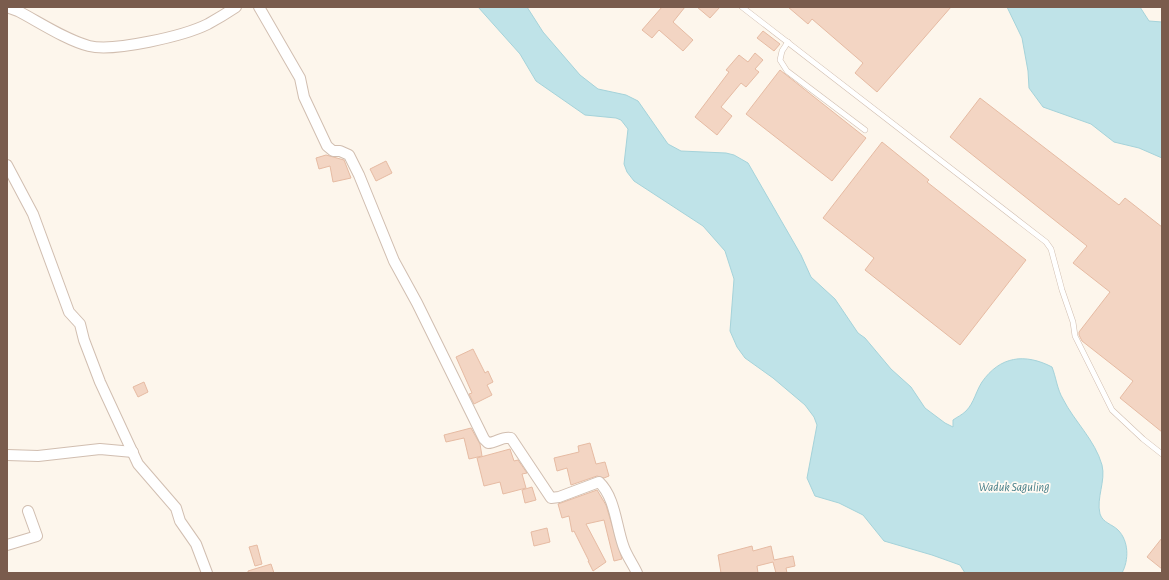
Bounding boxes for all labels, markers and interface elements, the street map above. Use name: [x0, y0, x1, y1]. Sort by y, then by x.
water label: Waduk Saguling: [979, 481, 1049, 493]

